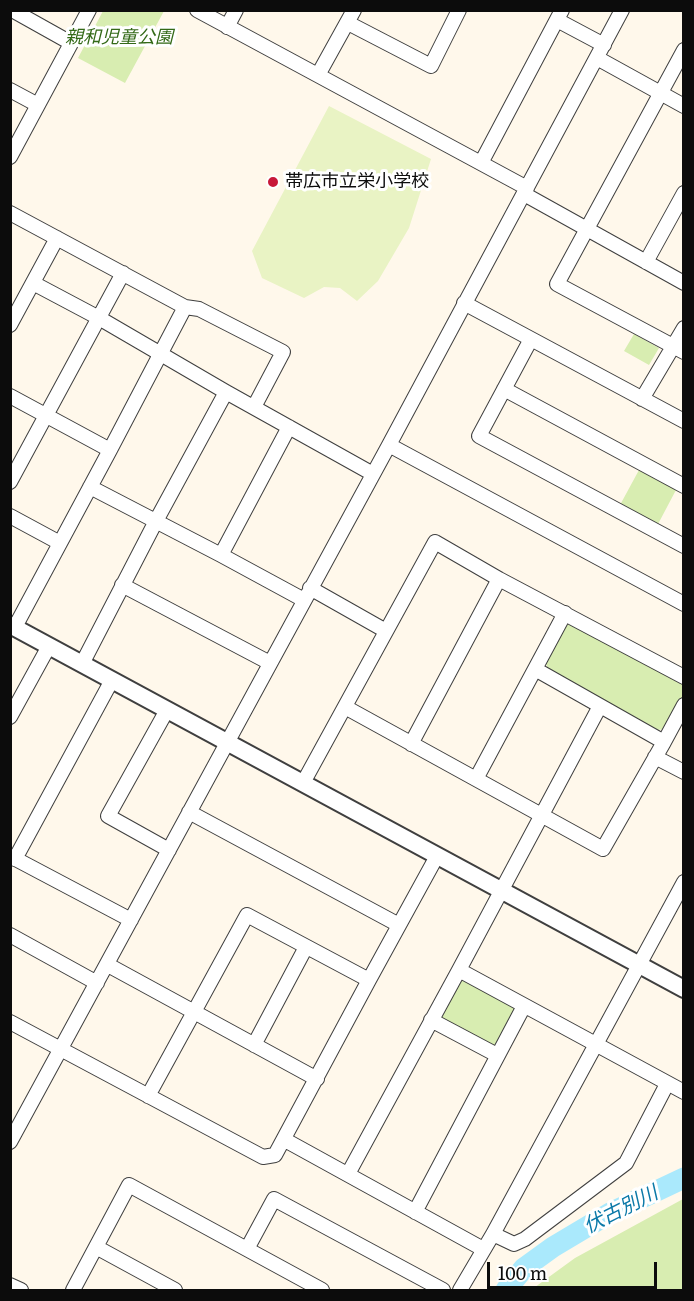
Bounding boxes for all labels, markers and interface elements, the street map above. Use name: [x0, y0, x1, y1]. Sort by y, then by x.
park label: 親和児童公園: [65, 27, 173, 49]
place label: 帯広市立栄小学校: [285, 171, 429, 193]
marker: 帯広市立栄小学校: [266, 175, 280, 189]
water label: 伏古別川: [580, 1181, 662, 1239]
scale bar: [490, 1250, 660, 1288]
text: 100 m: [498, 1259, 547, 1286]

